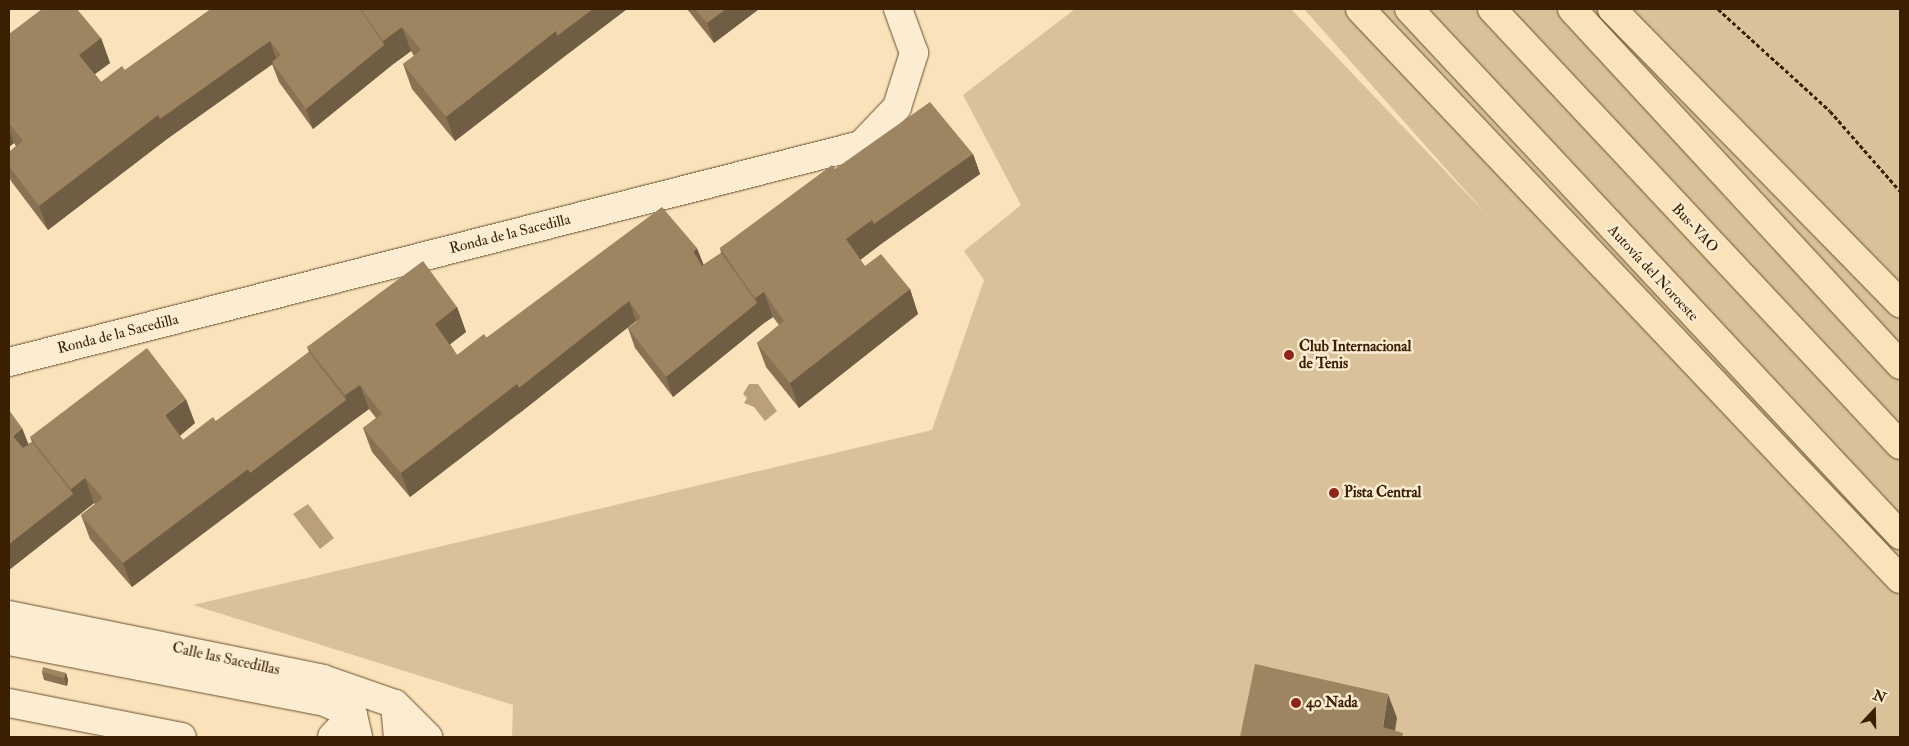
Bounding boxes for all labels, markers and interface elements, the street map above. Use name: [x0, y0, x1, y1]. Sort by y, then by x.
street label: Bus-VAO: [1668, 200, 1722, 256]
street label: Ronda de la Sacedilla: [448, 210, 572, 258]
street label: Autovía del Noroeste: [1604, 221, 1702, 325]
street label: Ronda de la Sacedilla: [56, 310, 180, 358]
place label: Club Internacional de Tenis: [1299, 337, 1411, 372]
marker: Club Internacional de Tenis: [1283, 349, 1295, 361]
place label: Pista Central: [1344, 484, 1421, 502]
marker: Pista Central: [1328, 487, 1340, 499]
street label: Calle las Sacedillas: [170, 639, 282, 679]
north arrow: [1849, 686, 1899, 736]
text: N: [1871, 686, 1888, 707]
place label: 40 Nada: [1306, 694, 1358, 712]
marker: 40 Nada: [1290, 697, 1302, 709]

